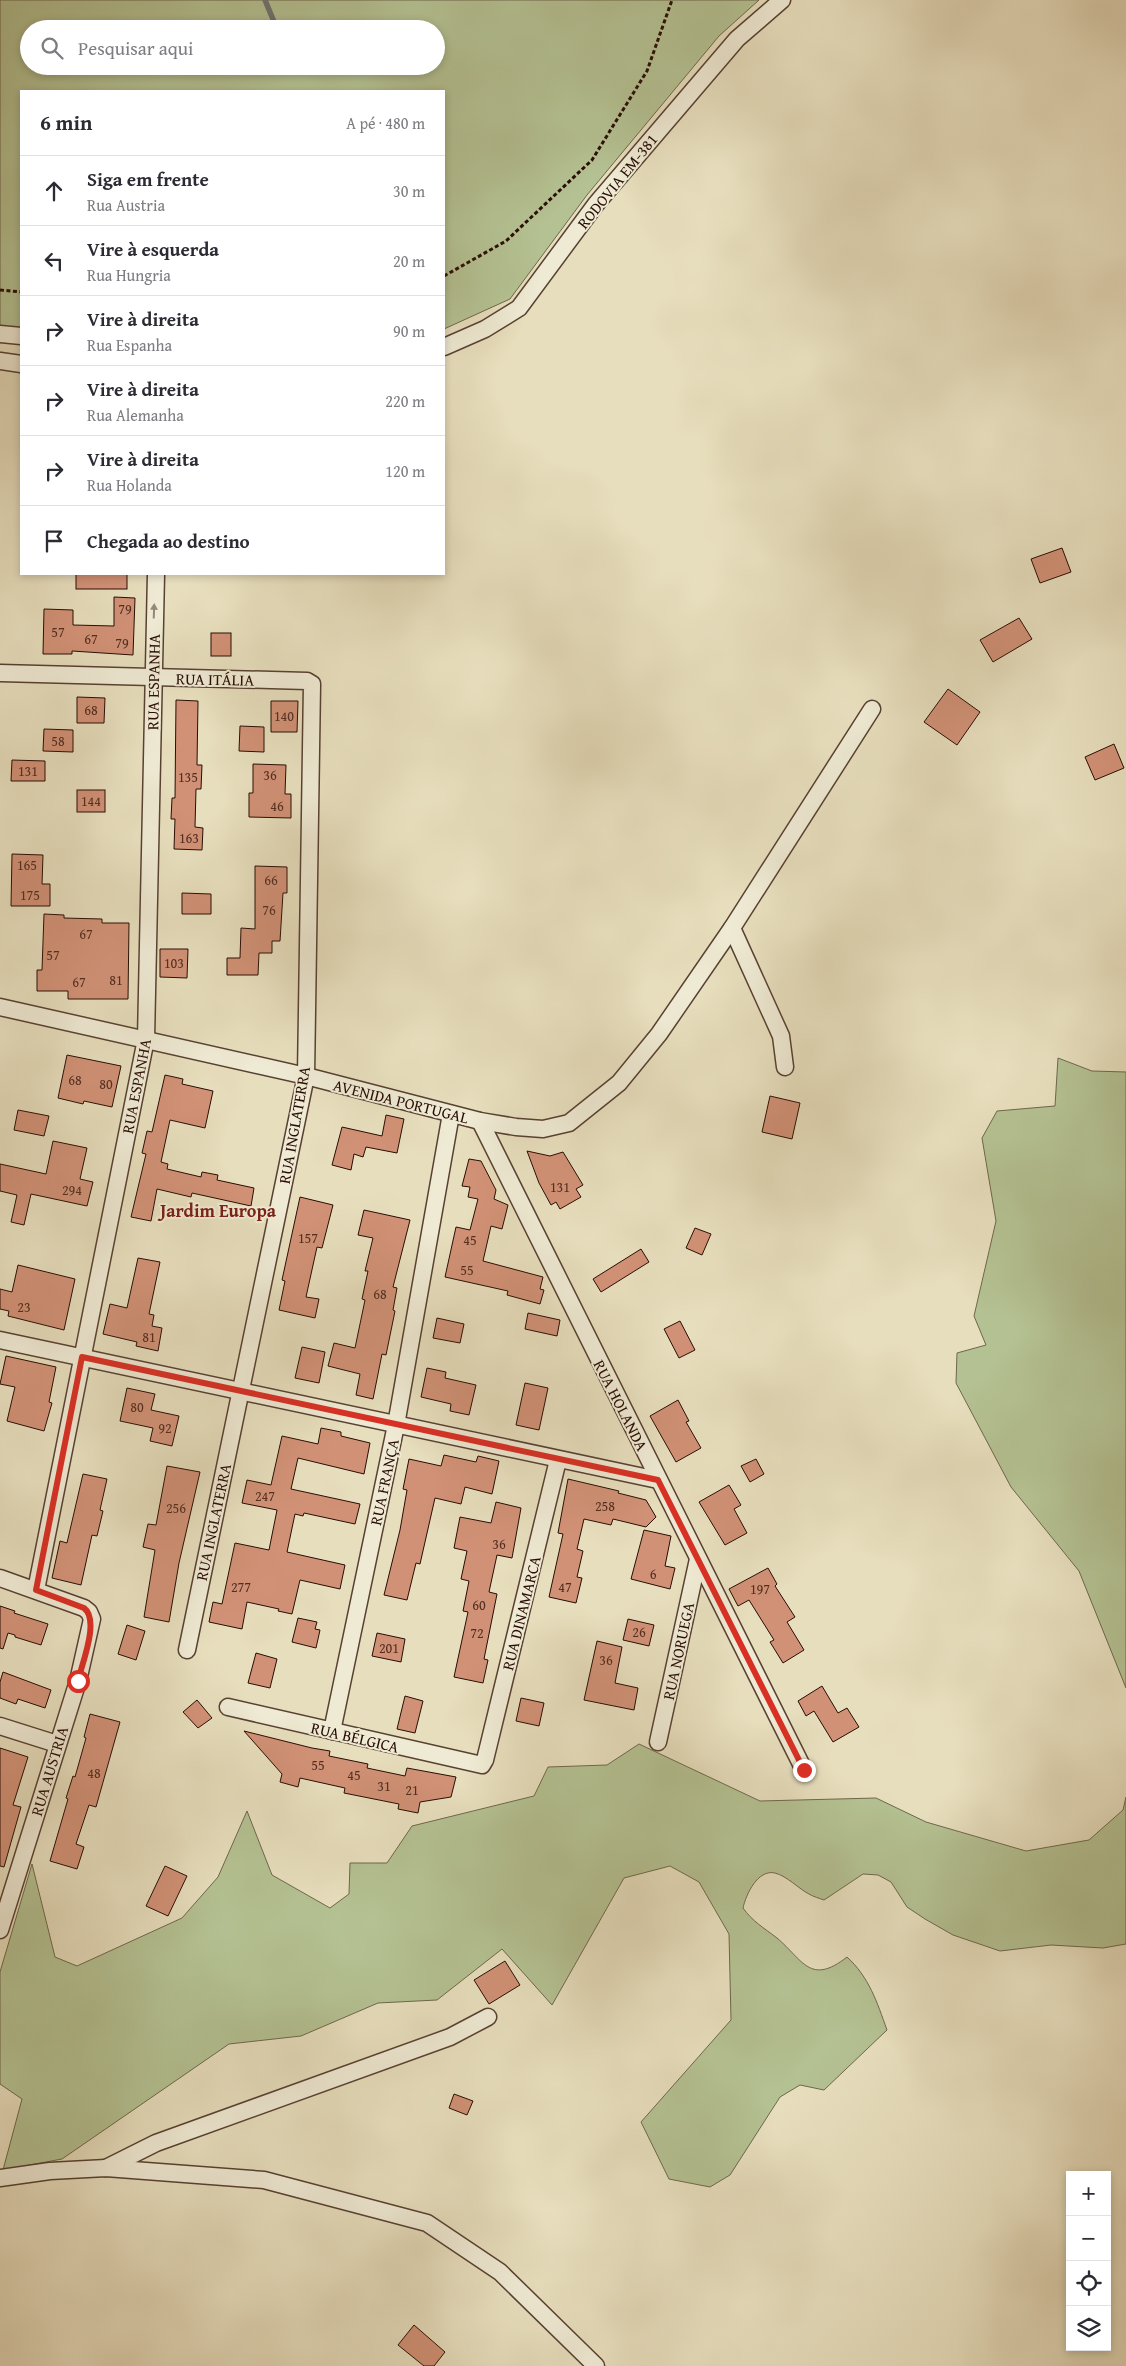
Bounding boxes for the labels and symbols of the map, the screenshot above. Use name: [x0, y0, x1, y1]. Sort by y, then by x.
street label: RODOVIA EM-381: [571, 128, 663, 234]
house number: 79: [118, 599, 132, 619]
one-way arrow: [151, 603, 159, 619]
house number: 57: [51, 622, 65, 642]
house number: 67: [84, 629, 98, 649]
house number: 79: [115, 633, 129, 653]
street label: RUA ESPANHA: [140, 633, 166, 730]
street label: RUA ITÁLIA: [176, 666, 255, 692]
house number: 68: [84, 700, 98, 720]
house number: 140: [274, 706, 294, 726]
house number: 58: [51, 731, 65, 751]
house number: 131: [18, 761, 38, 781]
house number: 36: [263, 765, 277, 785]
house number: 135: [178, 767, 198, 787]
house number: 144: [81, 791, 101, 811]
house number: 46: [270, 796, 284, 816]
house number: 163: [179, 828, 199, 848]
house number: 165: [17, 855, 37, 875]
house number: 66: [264, 870, 278, 890]
house number: 175: [20, 885, 40, 905]
house number: 76: [262, 900, 276, 920]
house number: 67: [79, 924, 93, 944]
house number: 57: [46, 945, 60, 965]
house number: 103: [164, 953, 184, 973]
house number: 81: [109, 970, 123, 990]
house number: 67: [72, 972, 86, 992]
street label: RUA ESPANHA: [115, 1036, 157, 1136]
street label: RUA INGLATERRA: [272, 1064, 316, 1186]
house number: 68: [68, 1070, 82, 1090]
street label: AVENIDA PORTUGAL: [331, 1073, 471, 1129]
house number: 80: [99, 1074, 113, 1094]
house number: 131: [550, 1177, 570, 1197]
house number: 294: [62, 1180, 82, 1200]
district label: Jardim Europa: [157, 1197, 277, 1224]
house number: 157: [298, 1228, 318, 1248]
house number: 45: [463, 1230, 477, 1250]
house number: 55: [460, 1260, 474, 1280]
house number: 68: [373, 1284, 387, 1304]
house number: 23: [17, 1297, 31, 1317]
house number: 81: [142, 1327, 156, 1347]
street label: RUA HOLANDA: [588, 1355, 654, 1455]
house number: 80: [130, 1397, 144, 1417]
house number: 92: [158, 1418, 172, 1438]
street label: RUA FRANÇA: [363, 1436, 405, 1527]
street label: RUA INGLATERRA: [189, 1461, 237, 1583]
house number: 247: [255, 1486, 275, 1506]
house number: 258: [595, 1496, 615, 1516]
house number: 256: [166, 1498, 186, 1518]
house number: 36: [492, 1534, 506, 1554]
street label: RUA DINAMARCA: [495, 1553, 547, 1673]
house number: 6: [650, 1564, 657, 1584]
house number: 277: [231, 1577, 251, 1597]
house number: 47: [558, 1577, 572, 1597]
house number: 197: [750, 1579, 770, 1599]
house number: 60: [472, 1595, 486, 1615]
street label: RUA NORUEGA: [656, 1600, 700, 1702]
house number: 26: [632, 1622, 646, 1642]
house number: 72: [470, 1623, 484, 1643]
house number: 201: [379, 1638, 399, 1658]
house number: 36: [599, 1650, 613, 1670]
route start: [67, 1670, 90, 1693]
street label: RUA BÉLGICA: [309, 1715, 402, 1759]
street label: RUA AUSTRIA: [24, 1723, 74, 1819]
house number: 55: [311, 1755, 325, 1775]
route end: [793, 1759, 816, 1782]
house number: 48: [87, 1763, 101, 1783]
house number: 45: [347, 1765, 361, 1785]
house number: 31: [377, 1776, 391, 1796]
house number: 21: [405, 1780, 419, 1800]

